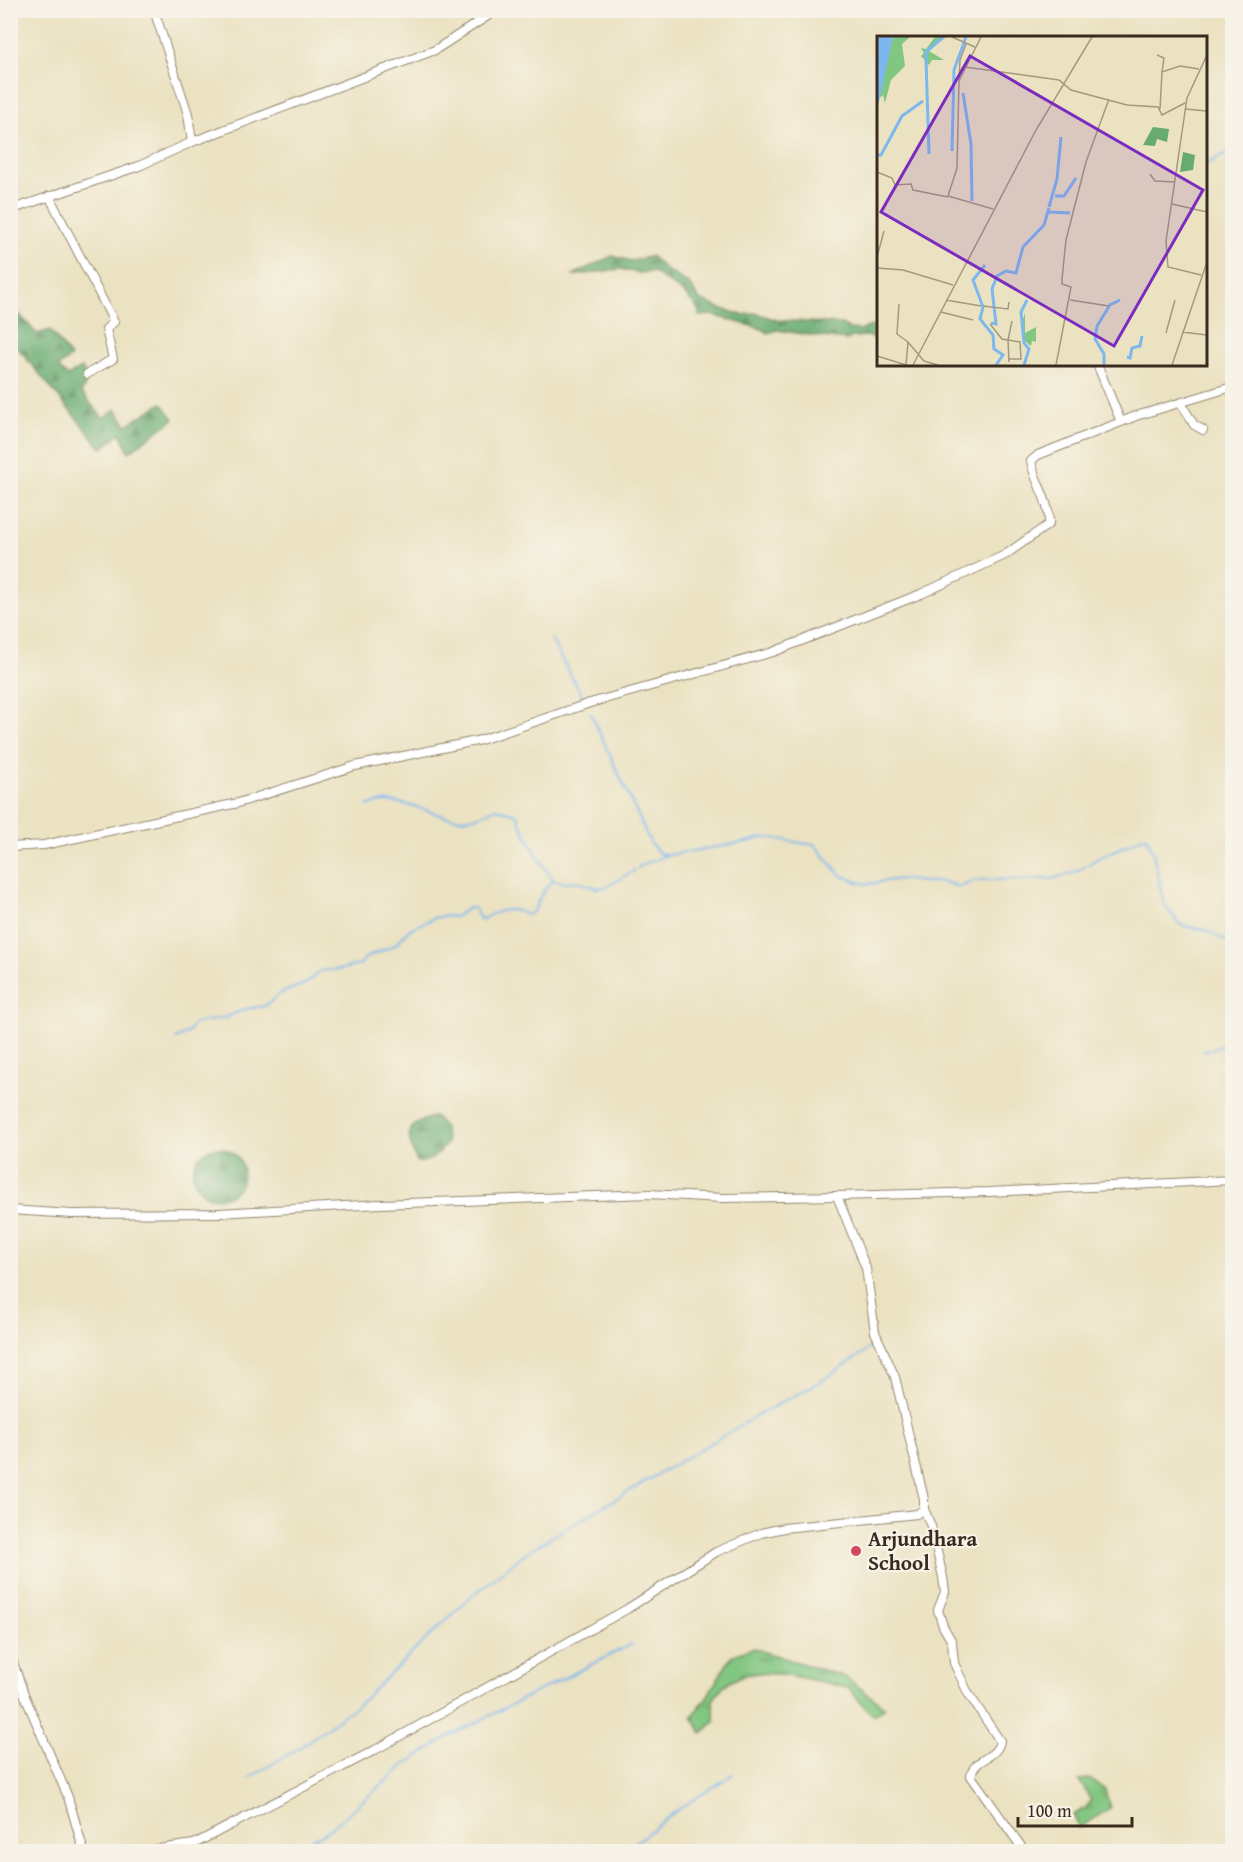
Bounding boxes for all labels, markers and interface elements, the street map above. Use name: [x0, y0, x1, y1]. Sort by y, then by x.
inset map: [877, 36, 1207, 366]
place label: Arjundhara School: [868, 1523, 977, 1578]
marker: Arjundhara School: [849, 1544, 863, 1558]
scale bar: [1018, 1790, 1132, 1828]
text: 100 m: [1027, 1797, 1072, 1824]

